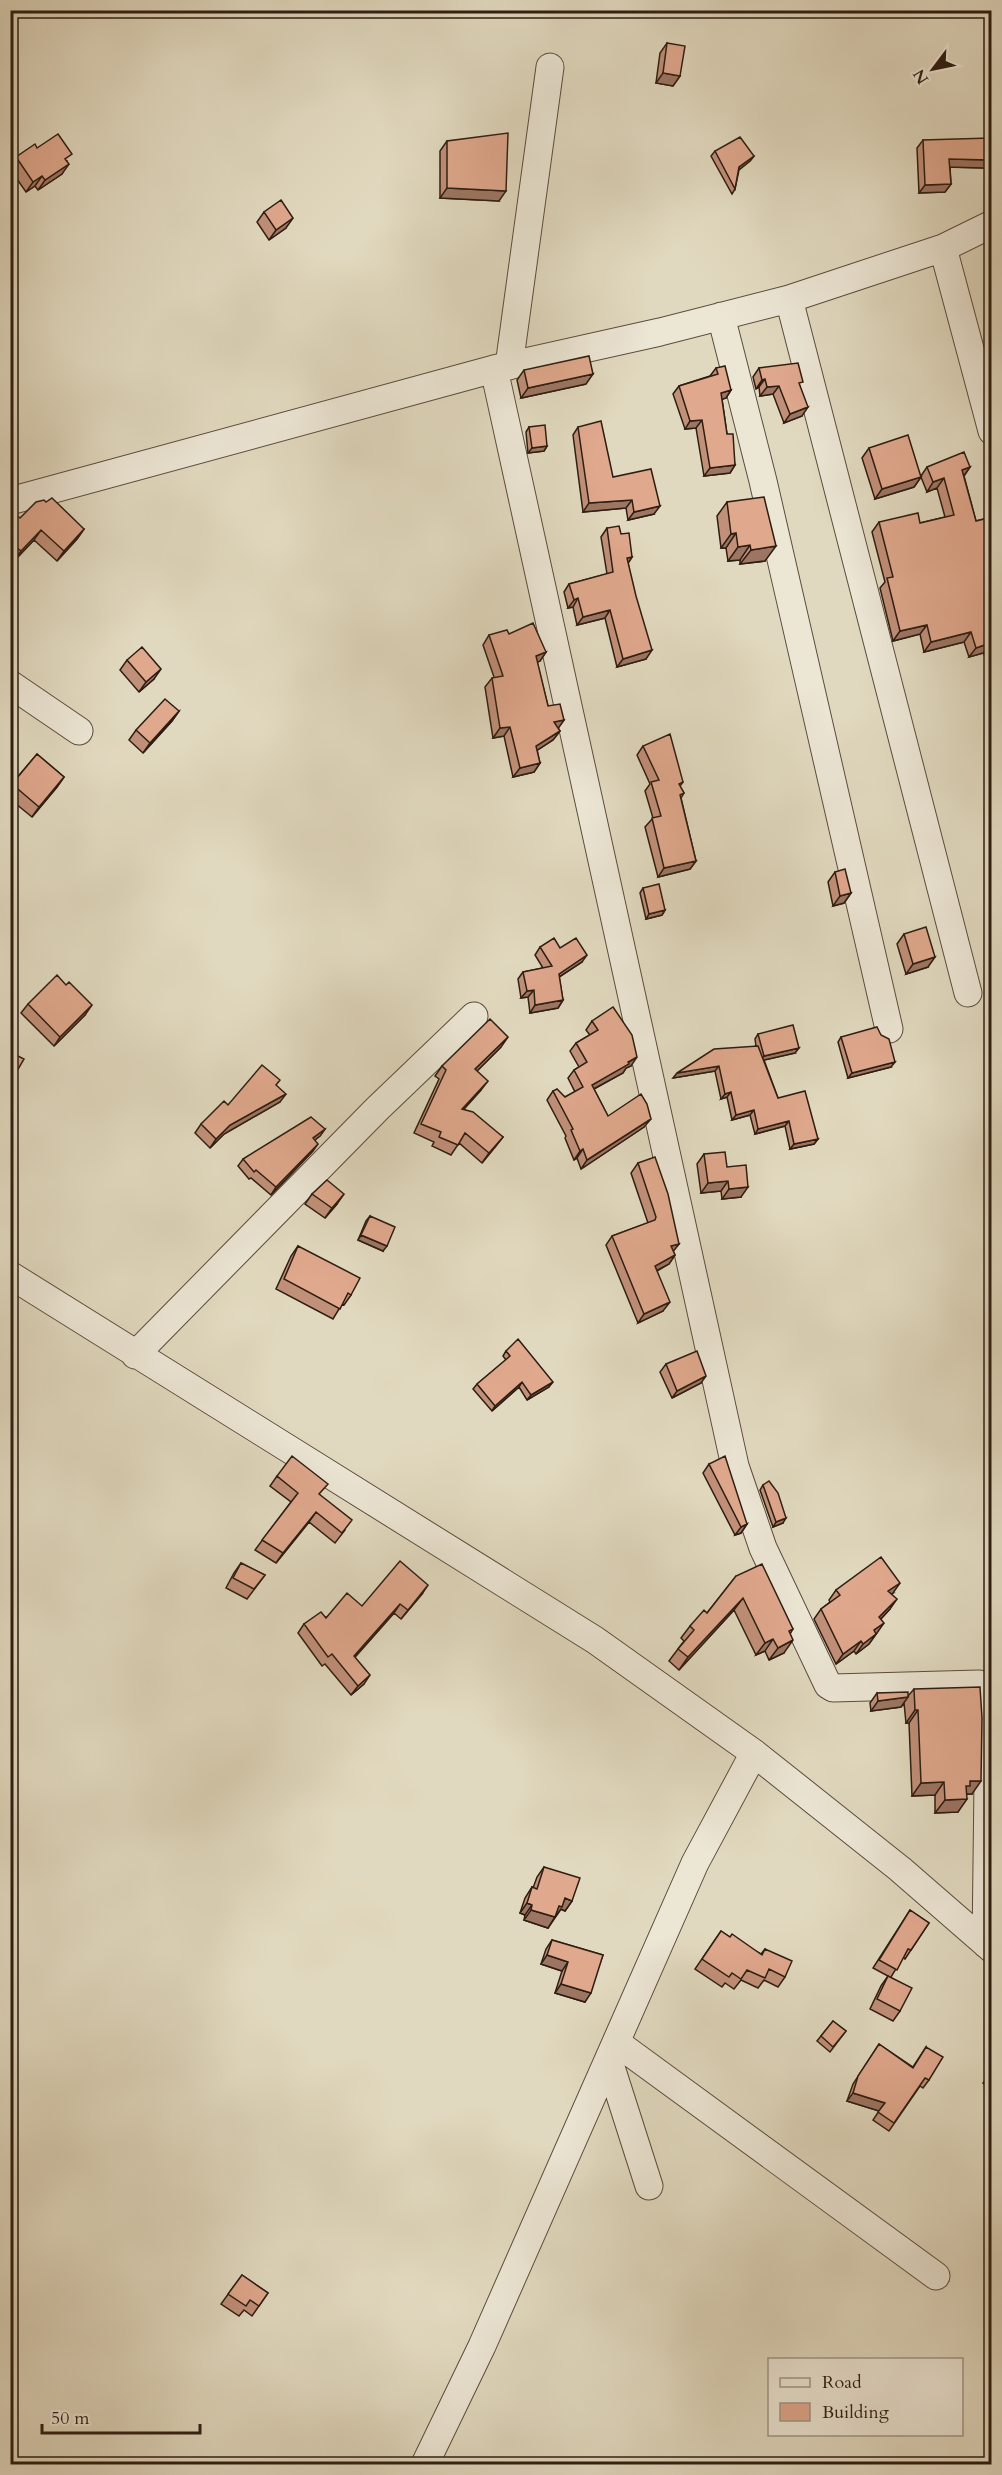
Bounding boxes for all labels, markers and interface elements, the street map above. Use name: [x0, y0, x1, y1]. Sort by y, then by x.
north arrow: [903, 39, 963, 99]
text: N: [908, 65, 934, 88]
legend: [768, 2358, 963, 2436]
text: Road: [822, 2370, 862, 2395]
scale bar: [42, 2397, 200, 2435]
text: Building: [822, 2400, 890, 2425]
text: 50 m: [51, 2406, 90, 2431]

